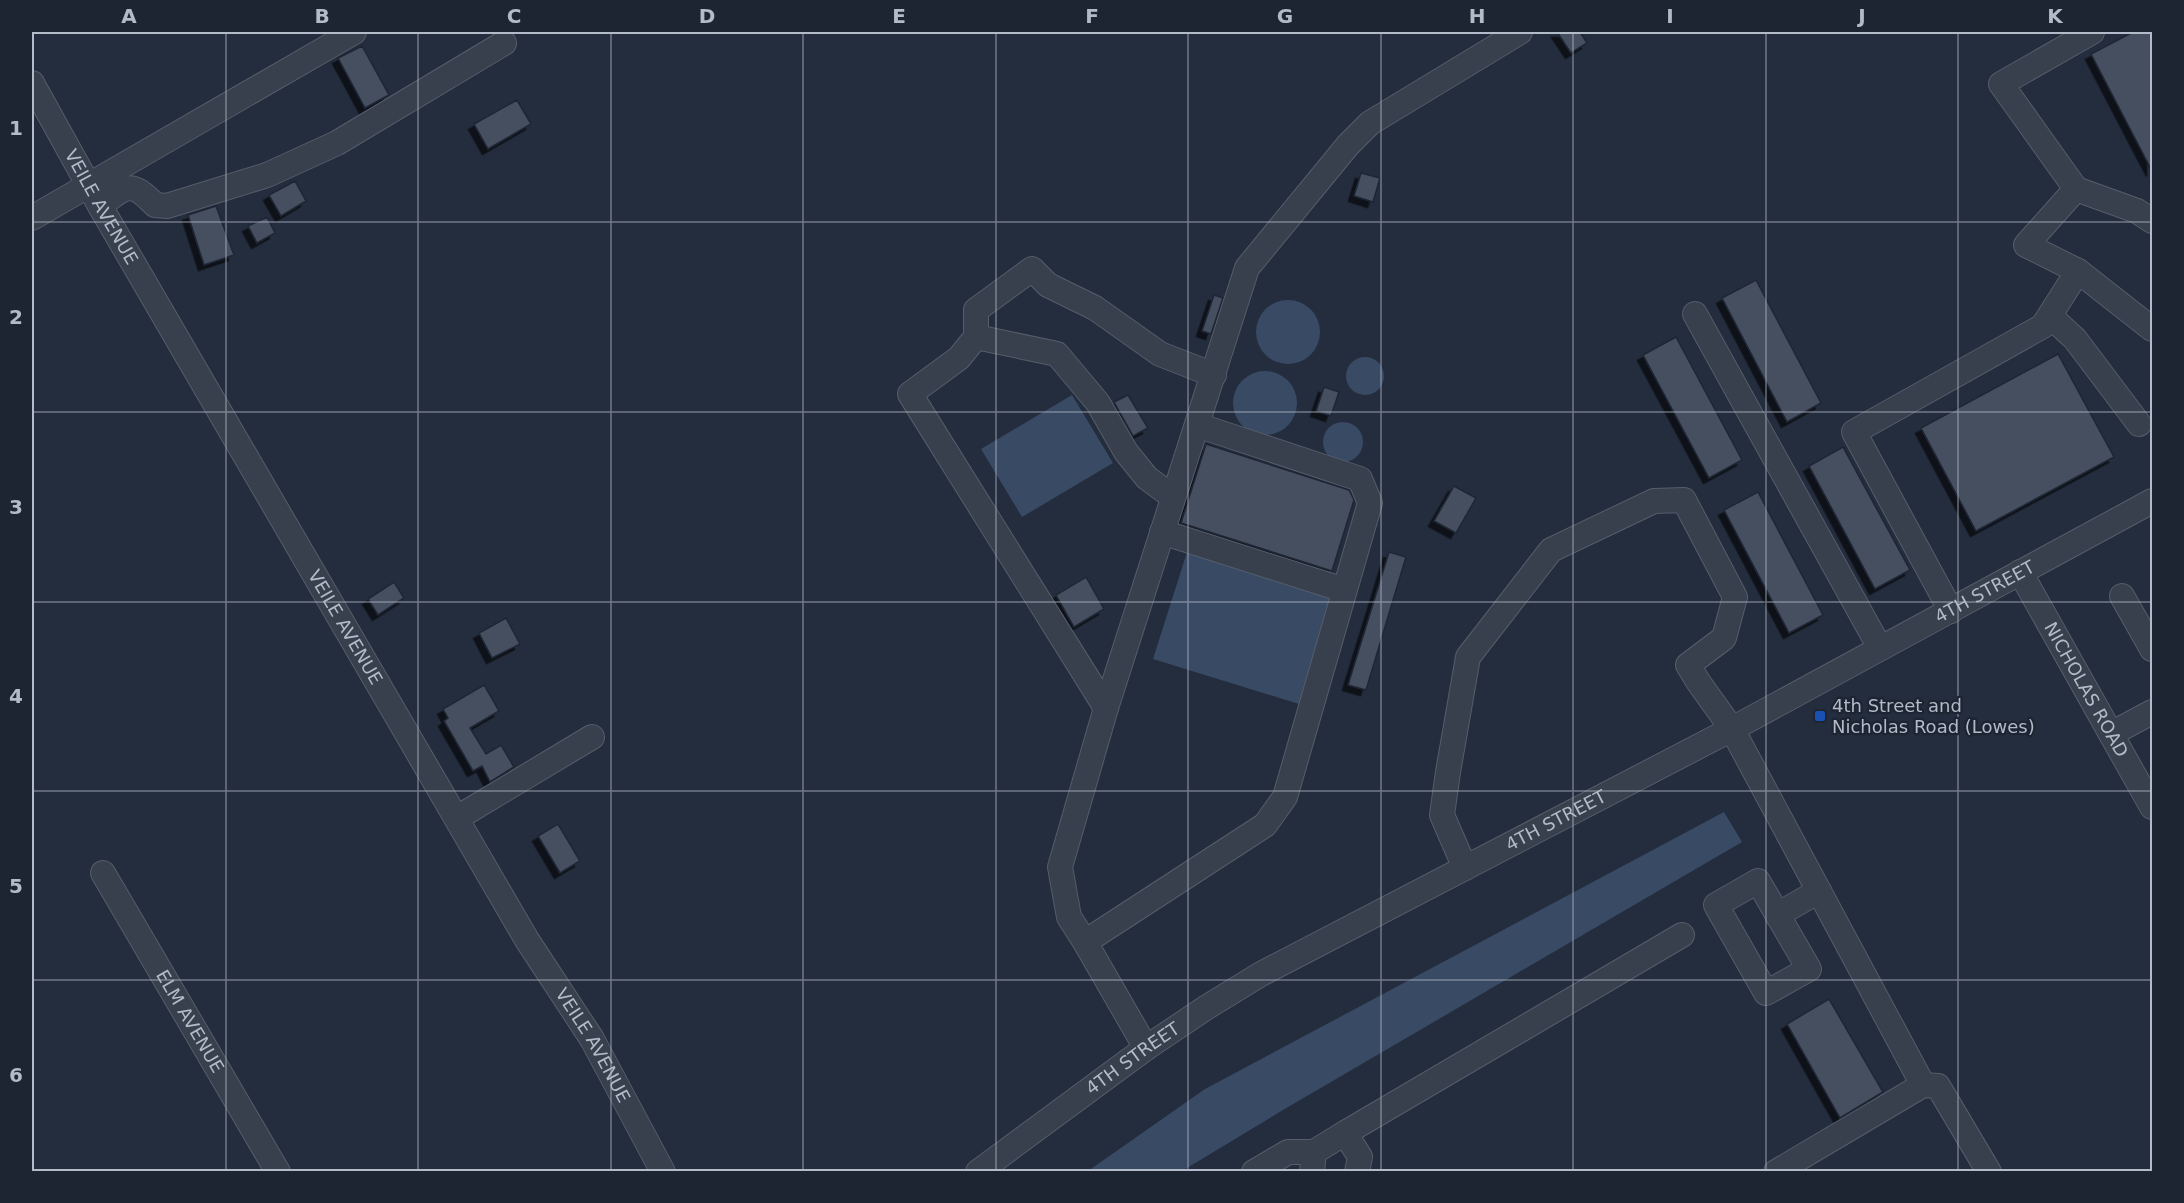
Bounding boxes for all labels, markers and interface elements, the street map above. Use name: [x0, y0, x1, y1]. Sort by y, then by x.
text: A: [121, 4, 137, 28]
text: B: [314, 4, 330, 28]
text: C: [507, 4, 521, 28]
text: D: [699, 4, 715, 28]
text: E: [892, 4, 906, 28]
text: F: [1085, 4, 1099, 28]
text: G: [1277, 4, 1293, 28]
text: H: [1469, 4, 1485, 28]
text: I: [1666, 4, 1674, 28]
text: J: [1856, 4, 1866, 28]
text: K: [2047, 4, 2064, 28]
text: 1: [9, 116, 23, 140]
street label: VEILE AVENUE: [61, 145, 143, 268]
text: 2: [9, 305, 23, 329]
text: 3: [9, 495, 23, 519]
street label: 4TH STREET: [1931, 555, 2039, 627]
street label: VEILE AVENUE: [304, 566, 387, 688]
street label: NICHOLAS ROAD: [2040, 618, 2133, 761]
text: 4: [9, 684, 23, 708]
place label: 4th Street and Nicholas Road (Lowes): [1832, 695, 2035, 737]
marker: 4th Street and Nicholas Road (Lowes): [1813, 709, 1827, 723]
street label: 4TH STREET: [1502, 785, 1610, 855]
text: 5: [9, 874, 23, 898]
street label: ELM AVENUE: [152, 966, 229, 1076]
street label: VEILE AVENUE: [551, 984, 635, 1106]
street label: 4TH STREET: [1082, 1017, 1184, 1099]
text: 6: [9, 1063, 23, 1087]

